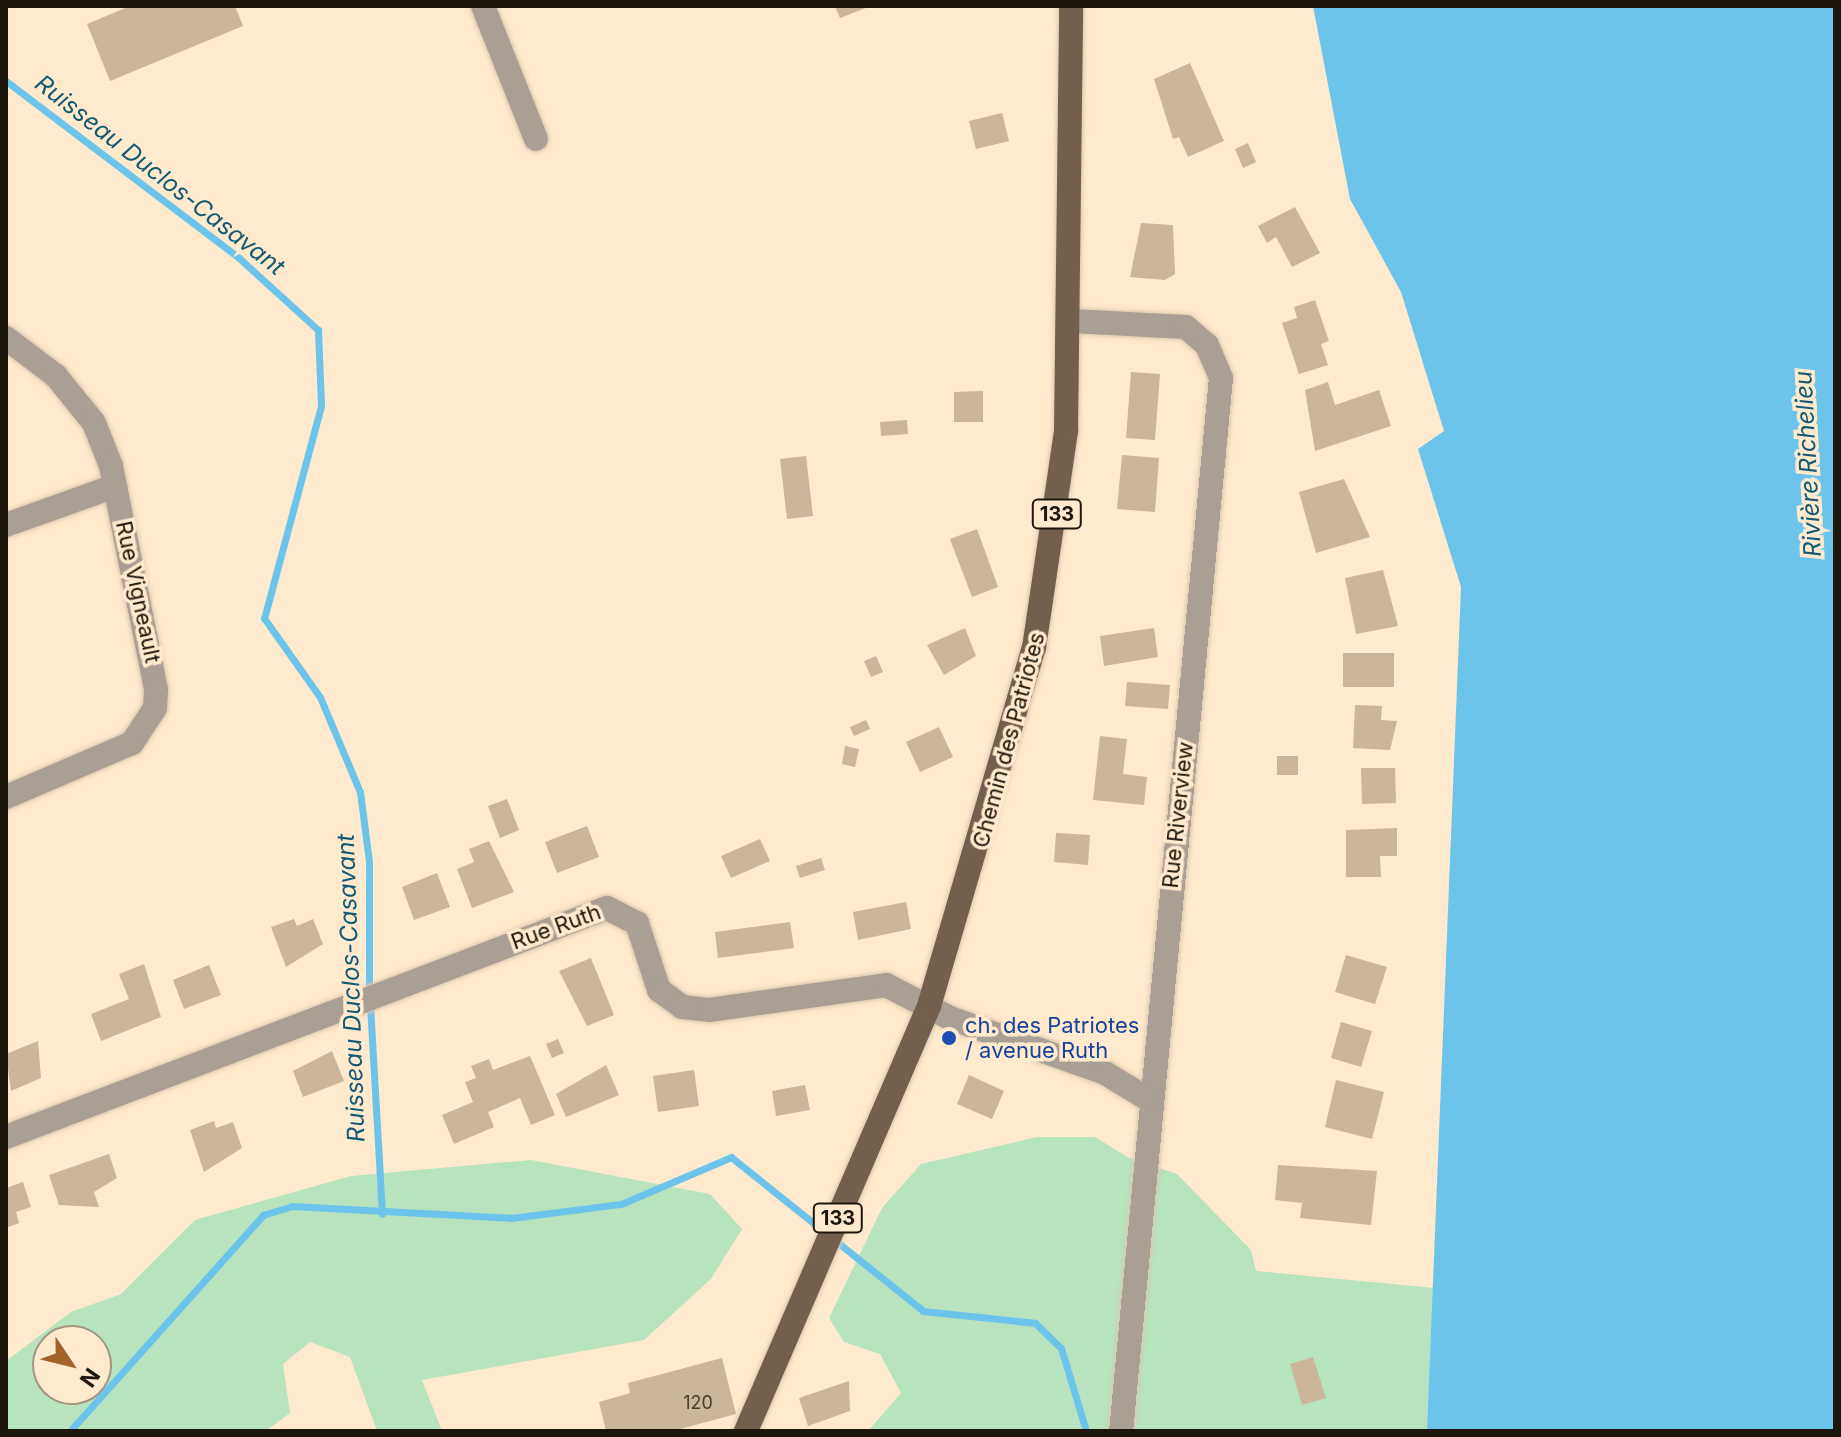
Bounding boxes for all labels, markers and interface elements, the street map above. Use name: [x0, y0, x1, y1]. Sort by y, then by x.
water label: Ruisseau Duclos-Casavant: [30, 69, 290, 281]
water label: Rivière Richelieu: [1789, 370, 1827, 558]
road number: 133: [1031, 498, 1083, 530]
street label: Rue Vigneault: [110, 519, 166, 665]
street label: Chemin des Patriotes: [968, 629, 1050, 851]
street label: Rue Riverview: [1157, 740, 1199, 890]
water label: Ruisseau Duclos-Casavant: [331, 833, 371, 1143]
street label: Rue Ruth: [508, 899, 604, 955]
place label: ch. des Patriotes / avenue Ruth: [965, 1012, 1139, 1064]
marker: ch. des Patriotes / avenue Ruth: [940, 1029, 958, 1047]
road number: 133: [812, 1202, 864, 1234]
north arrow: [32, 1325, 112, 1405]
text: N: [75, 1363, 105, 1392]
house number: 120: [683, 1392, 713, 1414]

